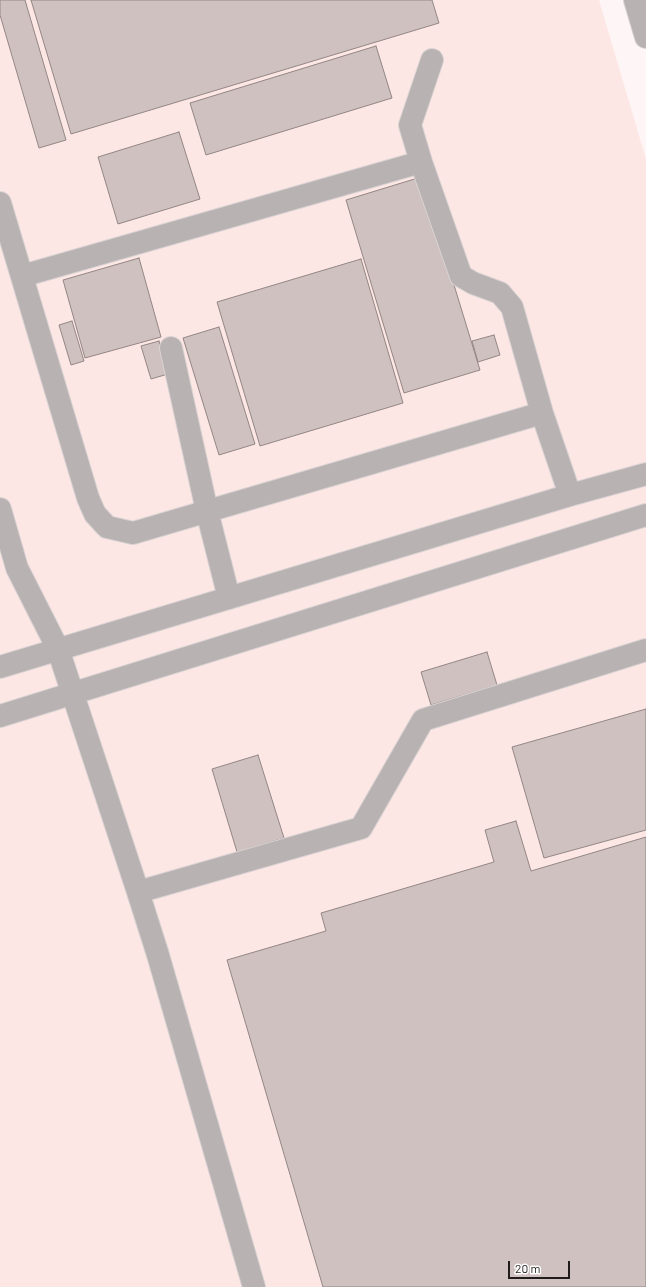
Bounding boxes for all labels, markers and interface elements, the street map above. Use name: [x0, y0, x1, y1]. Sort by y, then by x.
scale bar: [510, 1253, 572, 1279]
text: 20 m: [515, 1261, 541, 1275]

